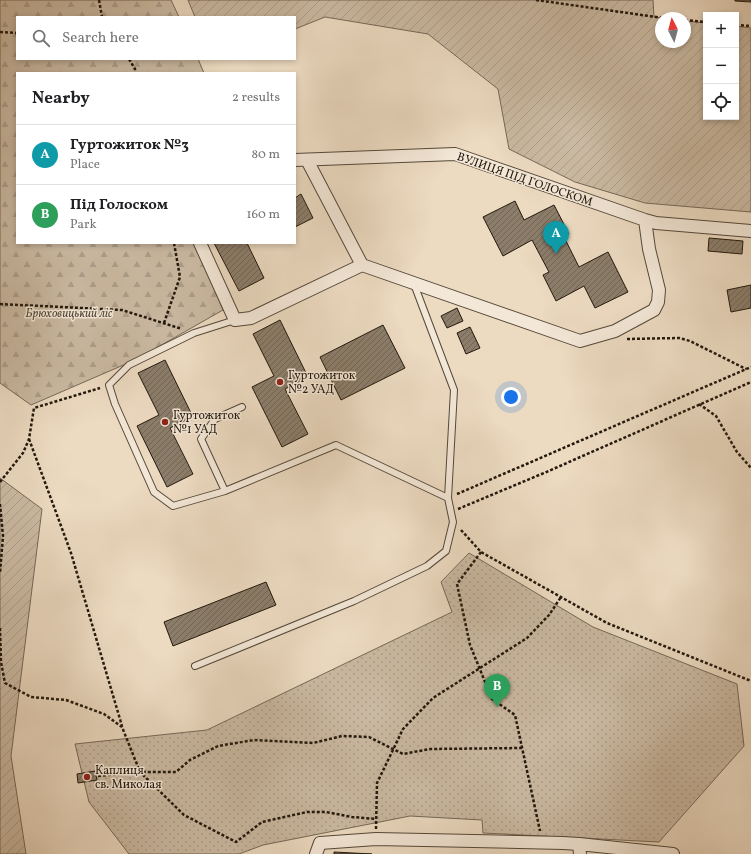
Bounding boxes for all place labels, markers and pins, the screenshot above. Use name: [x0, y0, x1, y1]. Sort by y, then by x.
pin: A: [543, 221, 569, 254]
place label: Гуртожиток №2 УАД: [288, 368, 356, 398]
marker: Гуртожиток №2 УАД: [275, 377, 285, 387]
place label: Гуртожиток №1 УАД: [173, 408, 241, 438]
marker: Гуртожиток №1 УАД: [160, 417, 170, 427]
pin: B: [484, 674, 510, 707]
place label: Каплиця св. Миколая: [95, 763, 161, 793]
marker: Каплиця св. Миколая: [82, 772, 92, 782]

